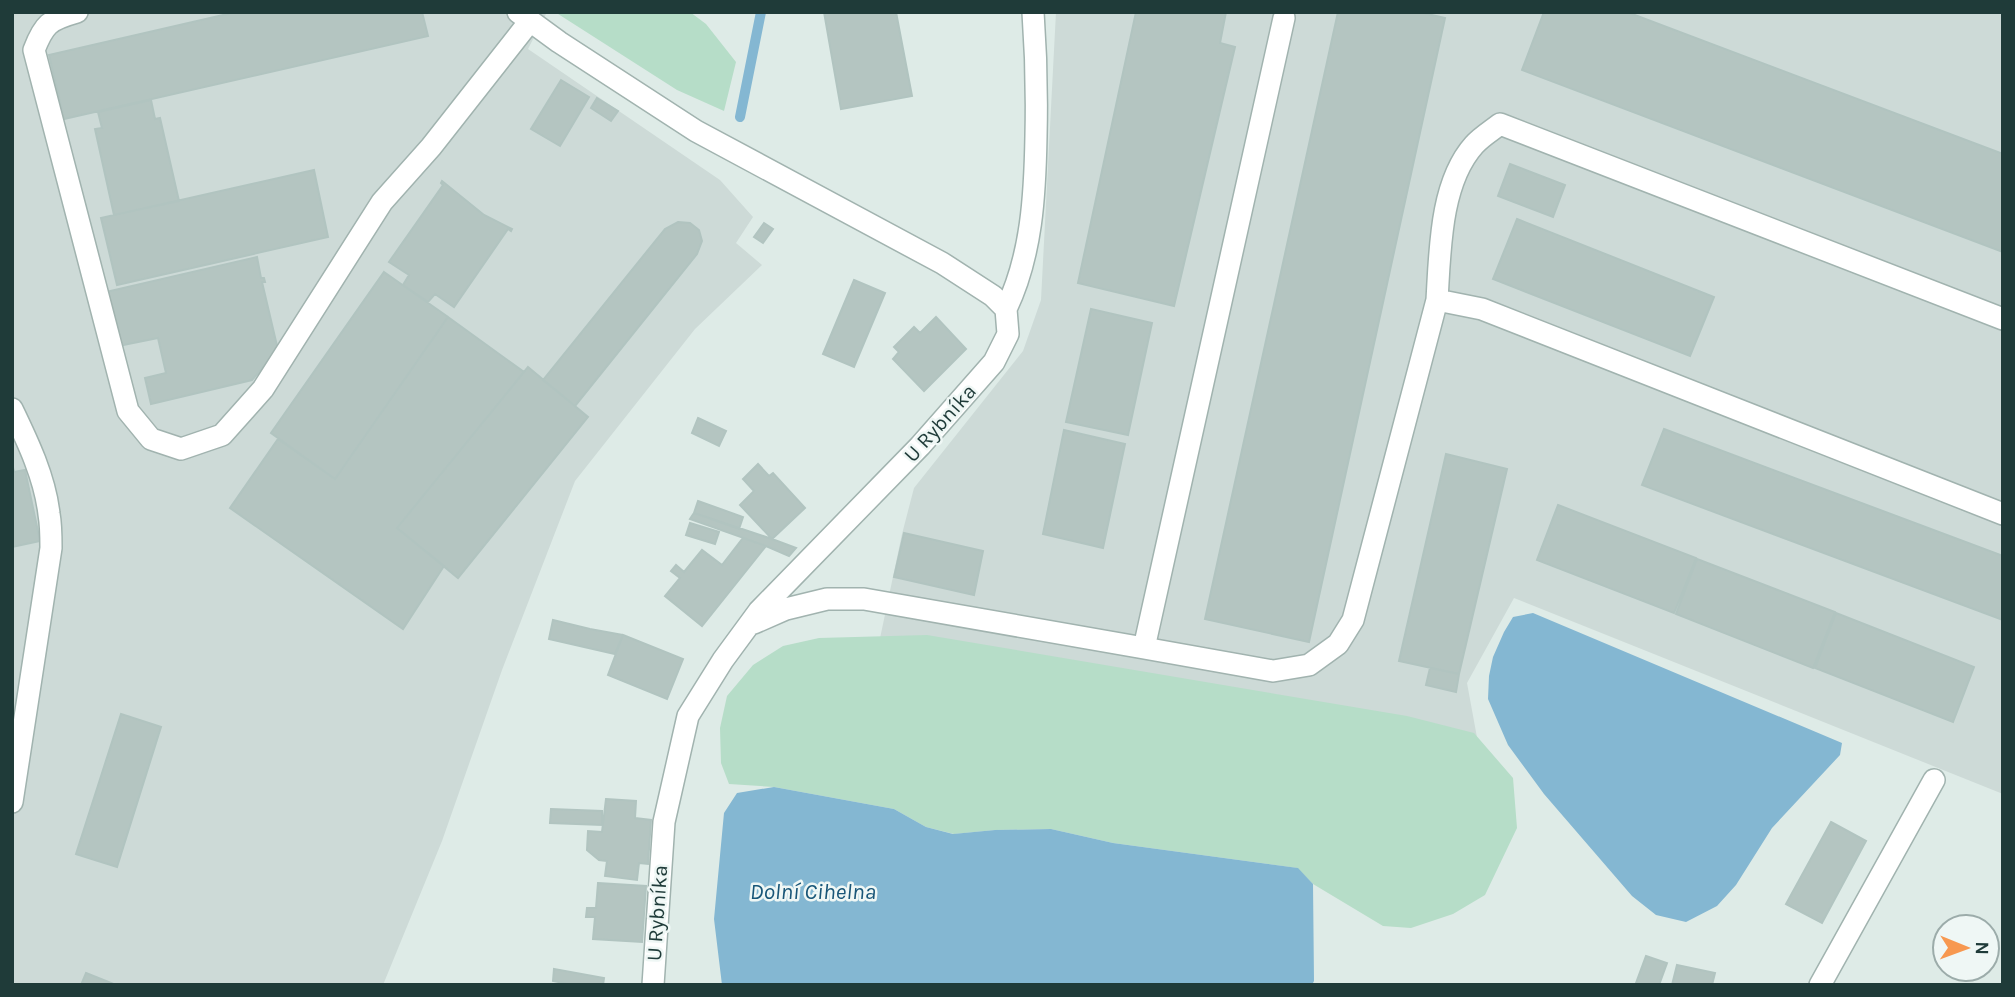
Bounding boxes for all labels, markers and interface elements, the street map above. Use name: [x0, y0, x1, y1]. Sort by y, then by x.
street label: U Rybníka: [899, 379, 981, 467]
street label: U Rybníka: [642, 864, 672, 962]
water label: Dolní Cihelna: [750, 878, 876, 905]
north arrow: [1931, 913, 2001, 983]
text: N: [1971, 941, 1993, 955]

